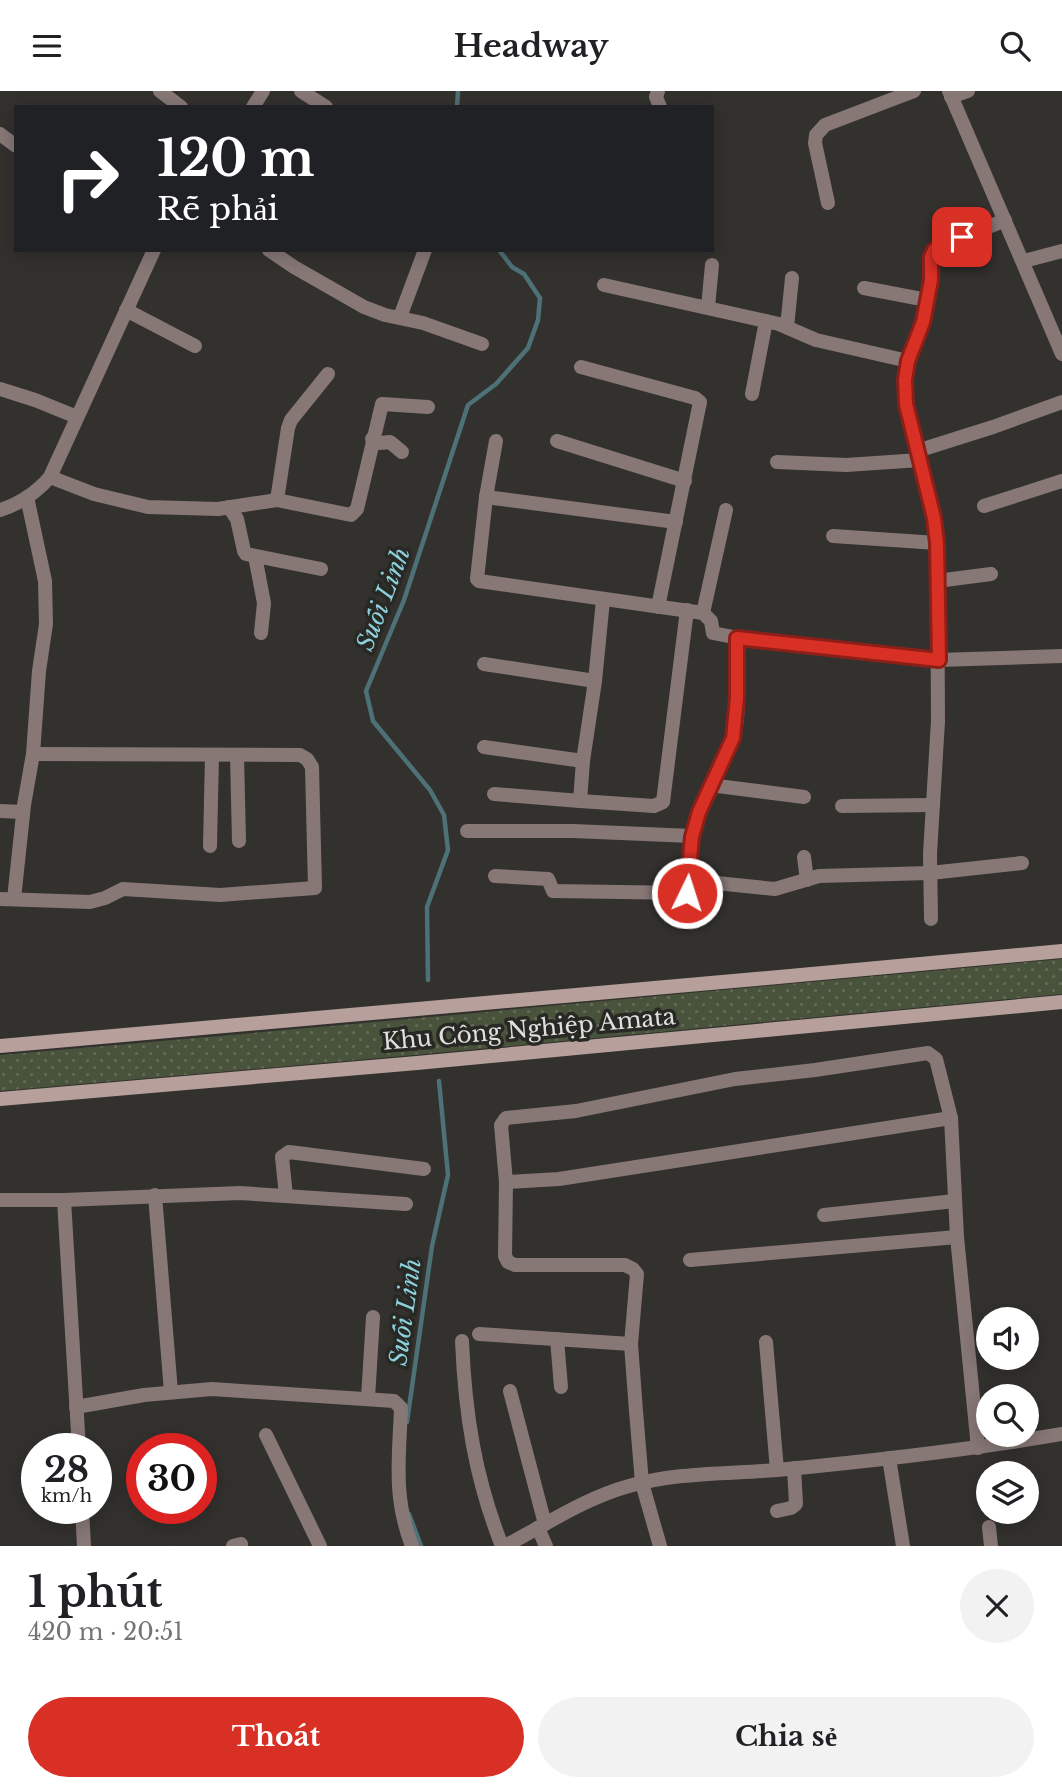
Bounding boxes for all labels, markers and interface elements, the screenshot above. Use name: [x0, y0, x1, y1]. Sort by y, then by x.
text: Headway: [454, 26, 608, 66]
icon: menu: [28, 27, 66, 65]
icon: search: [996, 27, 1034, 65]
text: 120 m: [157, 128, 315, 189]
icon: right: [42, 133, 133, 224]
text: Rẽ phải: [157, 189, 278, 229]
pin: [932, 207, 992, 267]
icon: arrive: [943, 218, 981, 256]
water label: Suối Linh: [350, 543, 416, 655]
position arrow: [650, 856, 724, 930]
street label: Khu Công Nghiệp Amata: [381, 1002, 677, 1056]
water label: Suối Linh: [383, 1256, 427, 1368]
map controls: [976, 1307, 1039, 1524]
button: sound: [976, 1307, 1039, 1370]
button: search: [976, 1384, 1039, 1447]
speed limit sign: 30: [126, 1433, 217, 1524]
text: 28: [44, 1448, 89, 1491]
button: layers: [976, 1461, 1039, 1524]
text: km/h: [41, 1485, 92, 1507]
text: 1 phút: [28, 1566, 163, 1618]
button: close: [960, 1569, 1034, 1643]
text: 420 m · 20:51: [28, 1618, 184, 1646]
button: Thoát: [28, 1697, 524, 1777]
button: Chia sẻ: [538, 1697, 1034, 1777]

